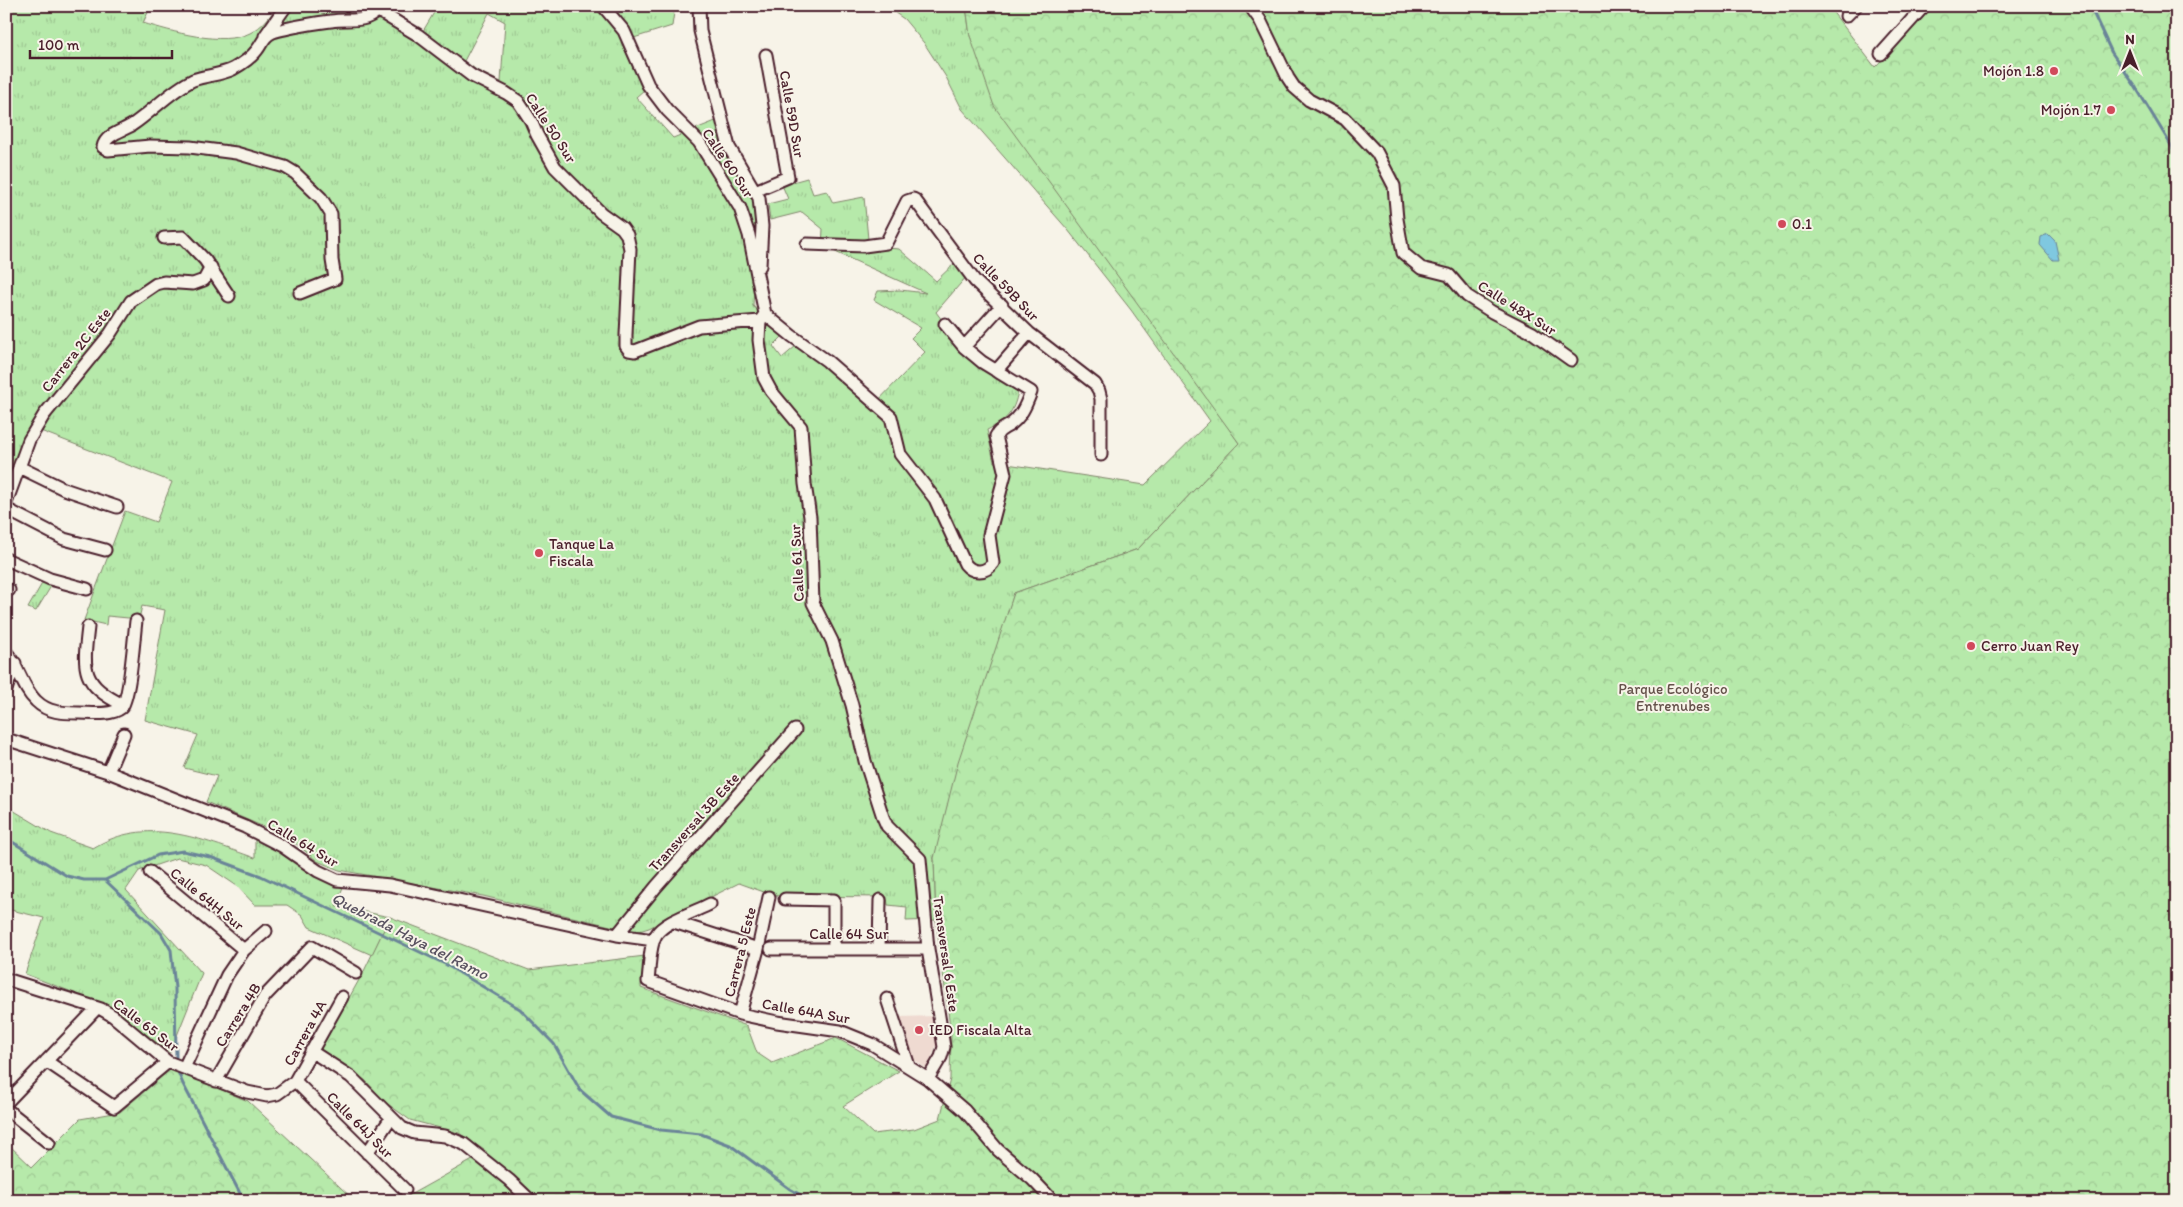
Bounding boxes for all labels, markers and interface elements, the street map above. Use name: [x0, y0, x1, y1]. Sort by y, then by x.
scale bar: [30, 28, 172, 60]
north arrow: [2106, 28, 2156, 78]
text: N: [2125, 31, 2135, 48]
text: 100 m: [38, 36, 80, 54]
place label: Mojón 1.8: [1983, 62, 2044, 80]
marker: Mojón 1.8: [2048, 65, 2060, 77]
street label: Calle 59D Sur: [775, 69, 809, 159]
street label: Calle 50 Sur: [522, 90, 580, 166]
place label: Mojón 1.7: [2041, 101, 2102, 119]
marker: Mojón 1.7: [2105, 104, 2117, 116]
street label: Calle 60 Sur: [698, 125, 758, 201]
place label: 0.1: [1792, 215, 1812, 233]
marker: 0.1: [1776, 218, 1788, 230]
street label: Calle 59B Sur: [969, 249, 1043, 325]
street label: Calle 48X Sur: [1474, 277, 1560, 339]
street label: Carrera 2C Este: [38, 304, 114, 396]
street label: Calle 61 Sur: [786, 524, 808, 602]
place label: Tanque La Fiscala: [549, 535, 614, 570]
marker: Tanque La Fiscala: [533, 547, 545, 559]
place label: Cerro Juan Rey: [1981, 637, 2079, 655]
marker: Cerro Juan Rey: [1965, 640, 1977, 652]
park label: Parque Ecológico Entrenubes: [1618, 680, 1728, 715]
street label: Transversal 3B Este: [645, 769, 743, 875]
street label: Calle 64 Sur: [264, 815, 342, 871]
street label: Calle 64H Sur: [166, 864, 248, 934]
water label: Quebrada Haya del Ramo: [329, 888, 492, 984]
street label: Transversal 6 Este: [929, 895, 963, 1013]
street label: Carrera 5 Este: [720, 905, 760, 999]
street label: Calle 64 Sur: [809, 925, 889, 943]
street label: Carrera 4B: [211, 979, 265, 1050]
street label: Calle 65 Sur: [109, 994, 183, 1056]
street label: Calle 64A Sur: [761, 994, 851, 1028]
street label: Carrera 4A: [280, 997, 330, 1069]
place label: IED Fiscala Alta: [929, 1021, 1032, 1039]
marker: IED Fiscala Alta: [913, 1024, 925, 1036]
street label: Calle 64J Sur: [323, 1088, 397, 1162]

